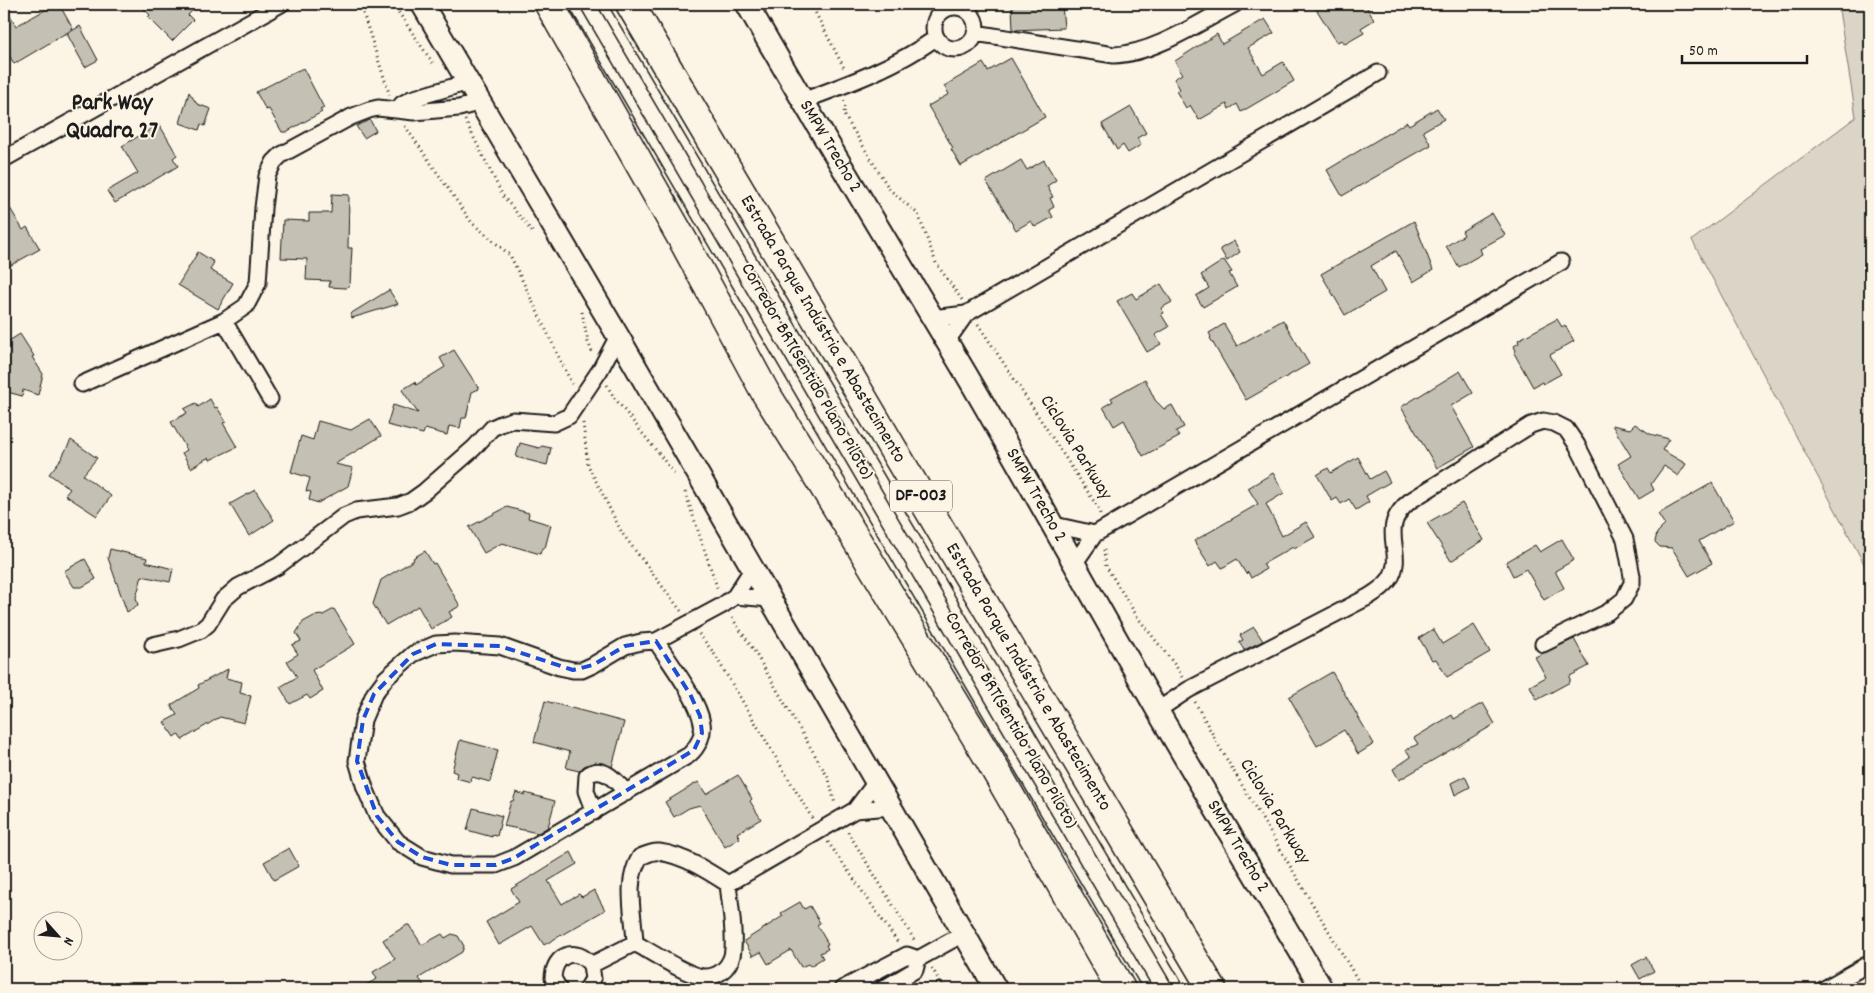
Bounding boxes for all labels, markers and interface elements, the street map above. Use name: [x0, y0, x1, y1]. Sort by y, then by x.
scale bar: [1682, 32, 1806, 64]
text: 50 m: [1689, 41, 1718, 63]
district label: Park Way Quadra 27: [66, 87, 158, 149]
street label: SMPW Trecho 2: [792, 95, 868, 198]
street label: Estrada Parque Indústria e Abastecimento: [733, 190, 912, 468]
street label: Corredor BRT(Sentido Plano Piloto): [733, 259, 879, 486]
street label: Ciclovia Parkway: [1032, 390, 1118, 506]
street label: SMPW Trecho 2: [998, 443, 1073, 547]
road number: DF-003: [890, 481, 952, 512]
street label: Estrada Parque Indústria e Abastecimento: [938, 538, 1118, 816]
street label: Corredor BRT(Sentido Plano Piloto): [937, 608, 1083, 835]
street label: Ciclovia Parkway: [1232, 754, 1316, 870]
street label: SMPW Trecho 2: [1199, 795, 1276, 898]
north arrow: [32, 910, 82, 960]
text: N: [57, 933, 78, 949]

